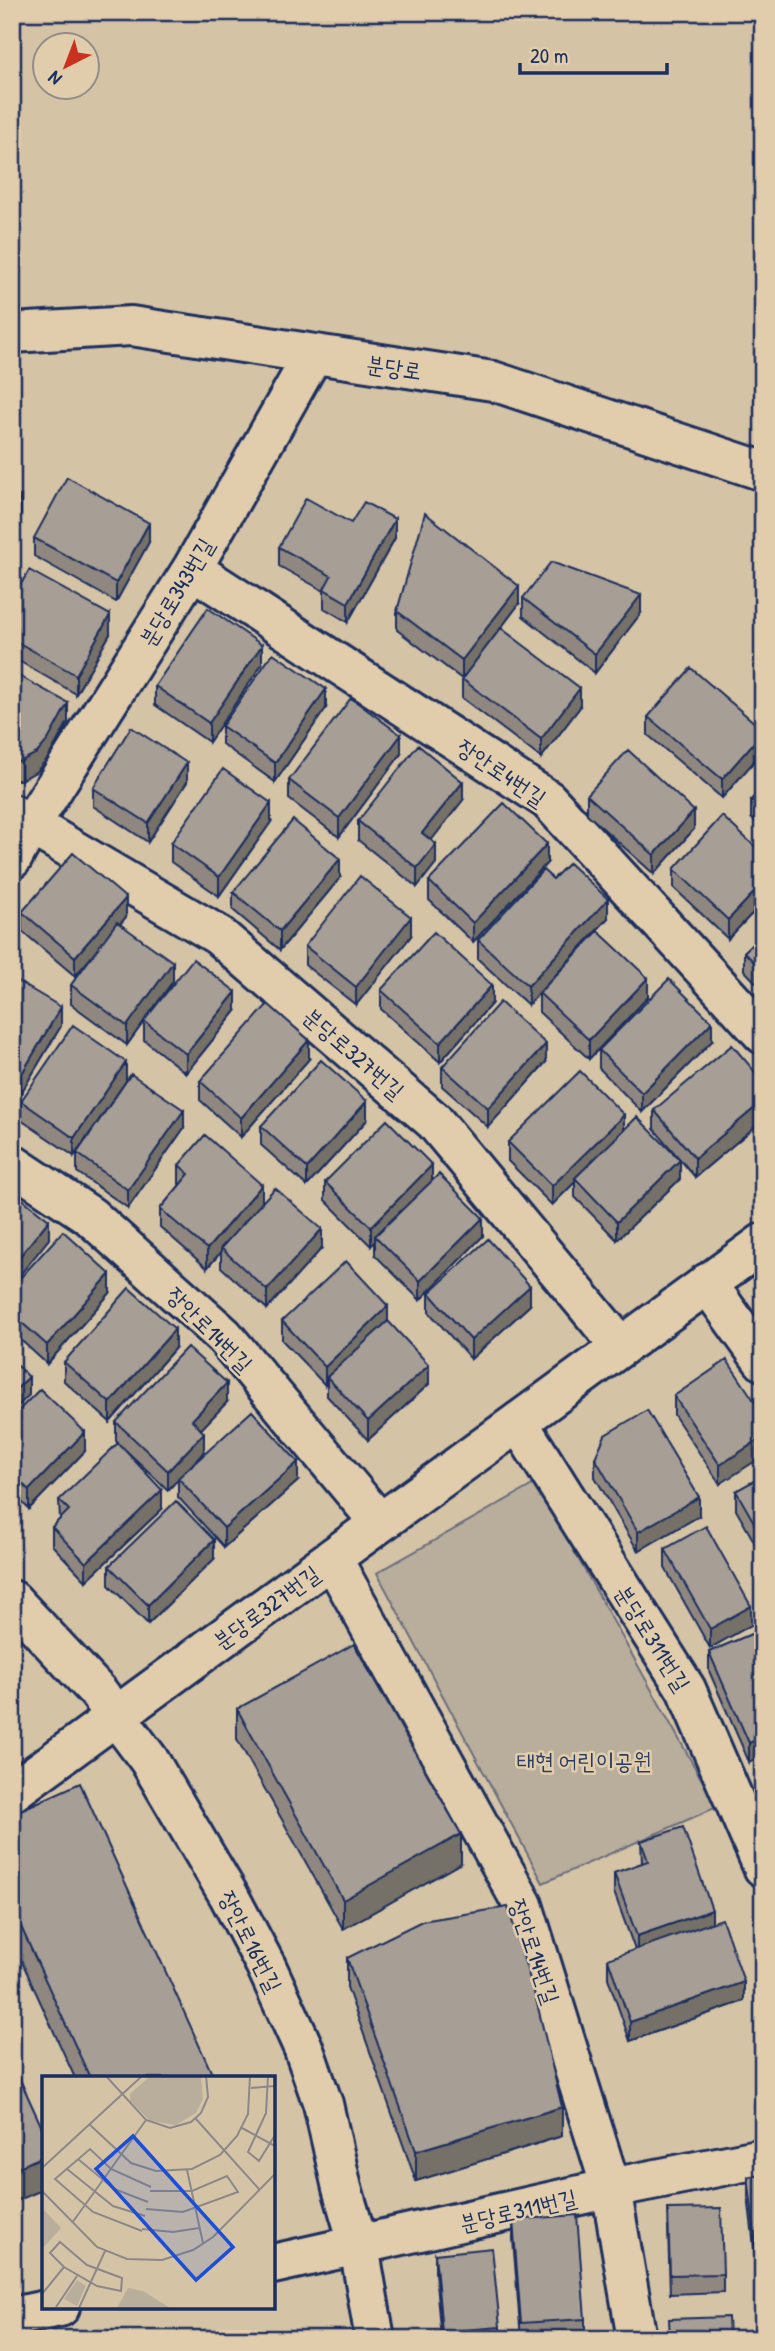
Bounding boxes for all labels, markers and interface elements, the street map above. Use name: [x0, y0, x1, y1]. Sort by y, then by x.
north arrow: [32, 32, 102, 102]
scale bar: [520, 32, 666, 76]
text: 20 m: [530, 41, 568, 70]
text: N: [42, 66, 67, 92]
street label: 분당로: [364, 348, 424, 386]
street label: 분당로343번길: [131, 532, 221, 652]
street label: 장안로4번길: [451, 731, 553, 813]
street label: 분당로327번길: [297, 1000, 411, 1106]
street label: 장안로14번길: [160, 1279, 260, 1379]
street label: 분당로327번길: [206, 1558, 326, 1656]
street label: 분당로311번길: [608, 1579, 698, 1697]
park label: 태현 어린이공원: [517, 1745, 651, 1776]
street label: 장안로16번길: [212, 1885, 290, 1997]
street label: 장안로14번길: [503, 1894, 567, 2008]
inset map: [42, 2076, 275, 2309]
street label: 분당로311번길: [456, 2181, 580, 2239]

